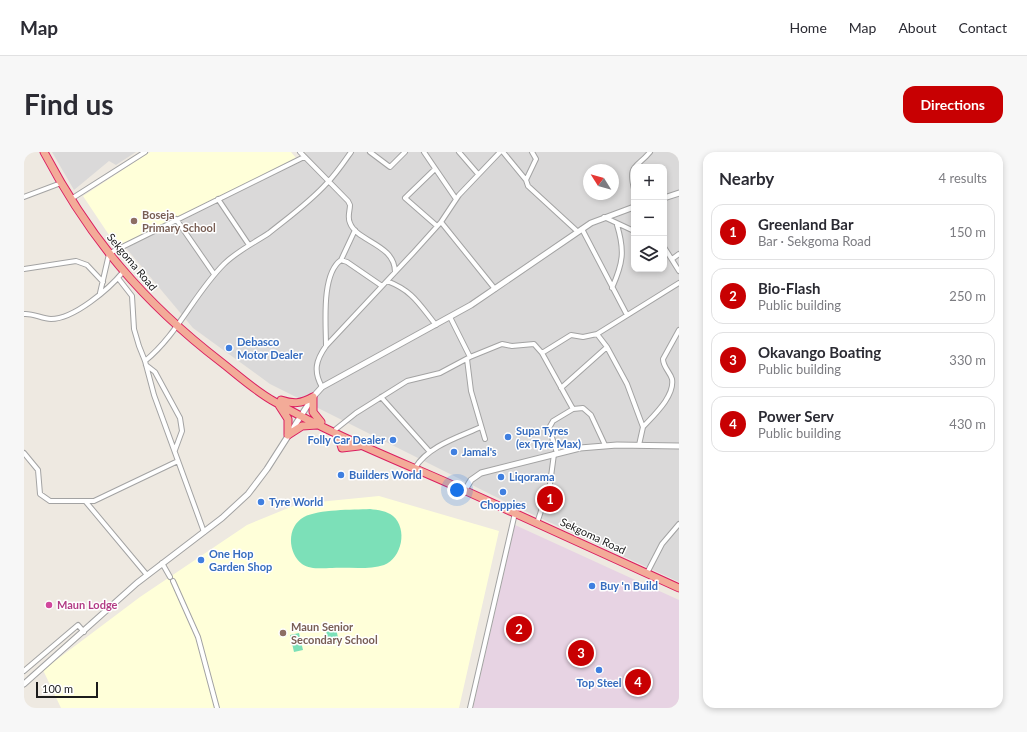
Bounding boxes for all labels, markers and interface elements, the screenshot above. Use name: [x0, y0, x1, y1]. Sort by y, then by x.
text: Map: [20, 16, 58, 39]
text: Home: [789, 19, 827, 36]
text: Map: [849, 19, 876, 36]
text: About: [898, 19, 936, 36]
text: Contact: [958, 19, 1007, 36]
button: Directions: [903, 86, 1003, 123]
text: Find us: [24, 87, 114, 121]
north arrow: [583, 164, 619, 200]
map controls: [631, 164, 667, 272]
button: +: [631, 164, 667, 200]
text: Nearby: [719, 168, 774, 189]
text: 4 results: [939, 170, 987, 186]
button: −: [631, 200, 667, 236]
place label: Boseja Primary School: [142, 208, 216, 234]
text: Greenland Bar: [758, 215, 854, 233]
marker: Boseja Primary School: [129, 216, 139, 226]
text: 1: [729, 224, 737, 240]
text: 150 m: [949, 224, 986, 240]
street label: Sekgoma Road: [105, 230, 160, 293]
text: Bar · Sekgoma Road: [758, 233, 871, 249]
button: layers: [631, 236, 667, 272]
text: Bio-Flash: [758, 279, 821, 297]
text: 2: [729, 288, 737, 304]
text: 250 m: [949, 288, 986, 304]
text: Public building: [758, 297, 841, 313]
place label: Debasco Motor Dealer: [237, 335, 304, 361]
marker: Debasco Motor Dealer: [224, 343, 234, 353]
text: Okavango Boating: [758, 343, 881, 361]
text: 3: [729, 352, 737, 368]
text: 330 m: [949, 352, 986, 368]
text: Public building: [758, 361, 841, 377]
text: Power Serv: [758, 407, 834, 425]
text: 4: [729, 416, 737, 432]
text: 430 m: [949, 416, 986, 432]
place label: Supa Tyres (ex Tyre Max): [516, 424, 581, 450]
text: Public building: [758, 425, 841, 441]
marker: Supa Tyres (ex Tyre Max): [503, 432, 513, 442]
place label: Folly Car Dealer: [307, 433, 386, 446]
marker: Folly Car Dealer: [388, 435, 398, 445]
place label: Jamal's: [462, 445, 497, 458]
marker: Jamal's: [449, 447, 459, 457]
place label: Builders World: [349, 468, 422, 481]
marker: Builders World: [336, 470, 346, 480]
place label: Liqorama: [509, 470, 554, 483]
marker: Liqorama: [496, 472, 506, 482]
your location: [447, 480, 467, 500]
pin: 1: [537, 484, 563, 514]
marker: Choppies: [498, 487, 508, 497]
place label: Tyre World: [269, 495, 323, 508]
marker: Tyre World: [256, 497, 266, 507]
place label: Choppies: [480, 498, 526, 511]
street label: Sekgoma Road: [558, 515, 628, 556]
place label: One Hop Garden Shop: [209, 547, 272, 573]
marker: One Hop Garden Shop: [196, 555, 206, 565]
place label: Buy 'n Build: [600, 579, 658, 592]
marker: Buy 'n Build: [587, 581, 597, 591]
place label: Maun Lodge: [57, 598, 118, 611]
marker: Maun Lodge: [44, 600, 54, 610]
pin: 2: [506, 614, 532, 644]
place label: Maun Senior Secondary School: [291, 620, 378, 646]
marker: Maun Senior Secondary School: [278, 628, 288, 638]
pin: 3: [568, 638, 594, 668]
marker: Top Steel: [594, 665, 604, 675]
pin: 4: [625, 667, 651, 697]
place label: Top Steel: [577, 676, 622, 689]
scale bar: [36, 680, 98, 699]
text: 100 m: [42, 682, 73, 695]

